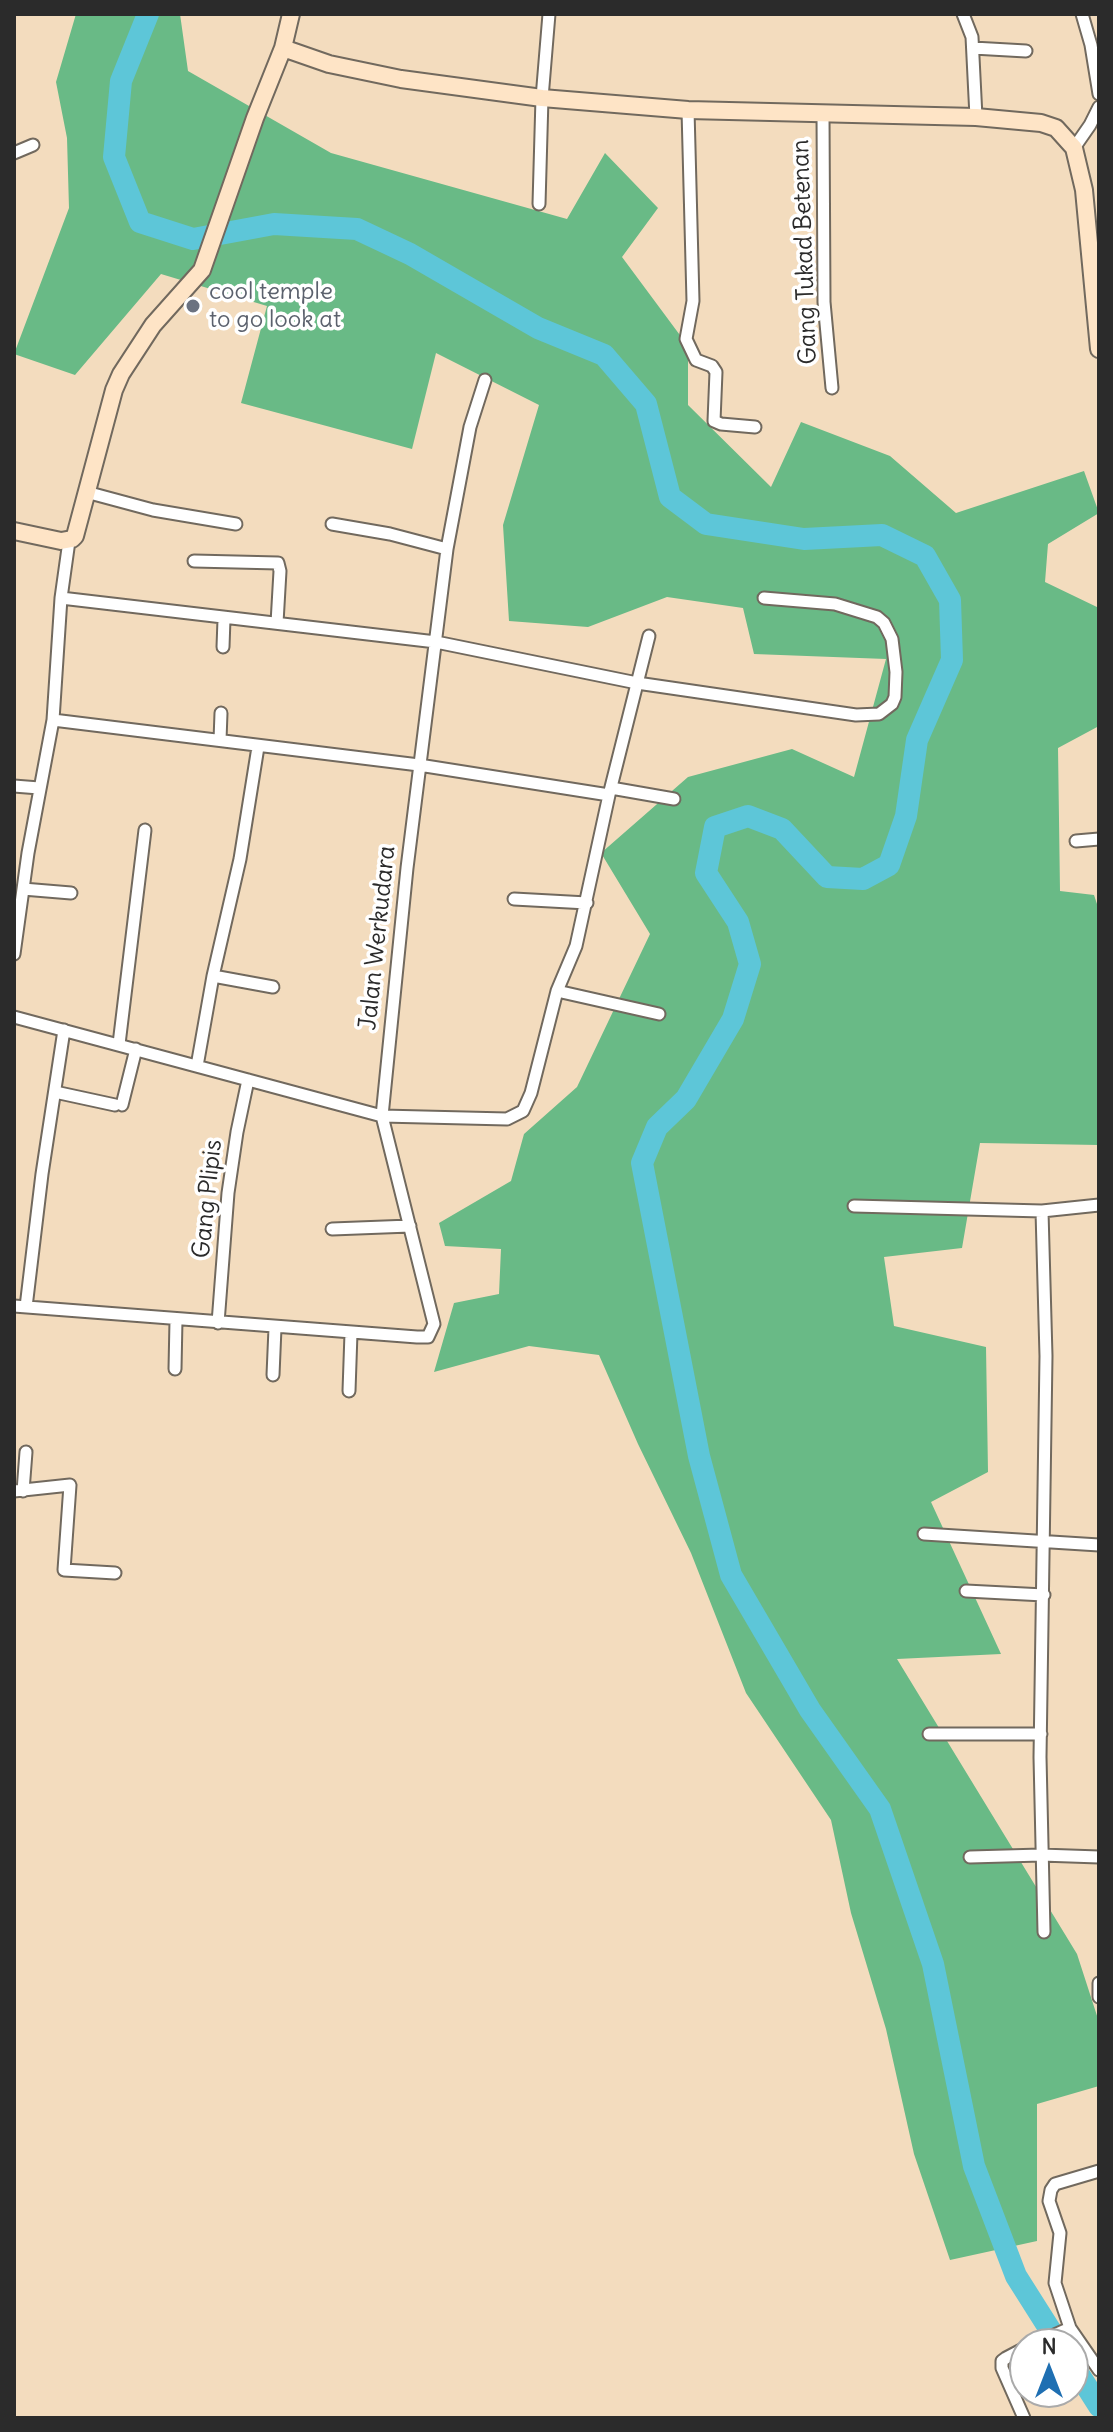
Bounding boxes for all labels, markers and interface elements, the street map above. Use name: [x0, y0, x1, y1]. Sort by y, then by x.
street label: Gang Tukad Betenan: [787, 139, 823, 365]
place label: cool temple to go look at: [209, 278, 341, 334]
marker: cool temple to go look at: [184, 297, 202, 315]
street label: Jalan Werkudara: [354, 844, 402, 1032]
street label: Gang Plipis: [187, 1138, 229, 1260]
north arrow: [1009, 2328, 1089, 2408]
text: N: [1041, 2332, 1057, 2360]

